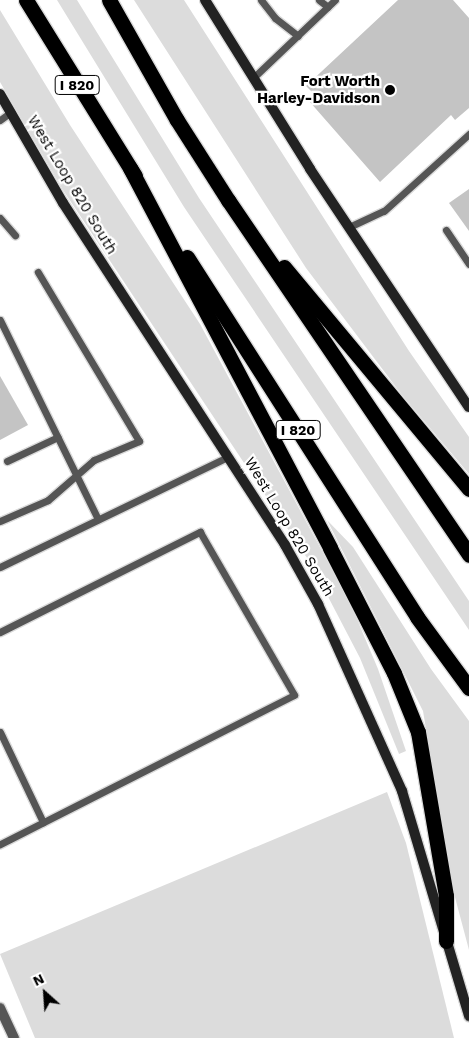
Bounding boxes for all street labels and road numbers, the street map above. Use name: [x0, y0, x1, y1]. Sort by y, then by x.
road number: I 820: [54, 74, 100, 96]
street label: West Loop 820 South: [23, 112, 121, 258]
road number: I 820: [276, 418, 320, 442]
street label: West Loop 820 South: [240, 454, 338, 600]

